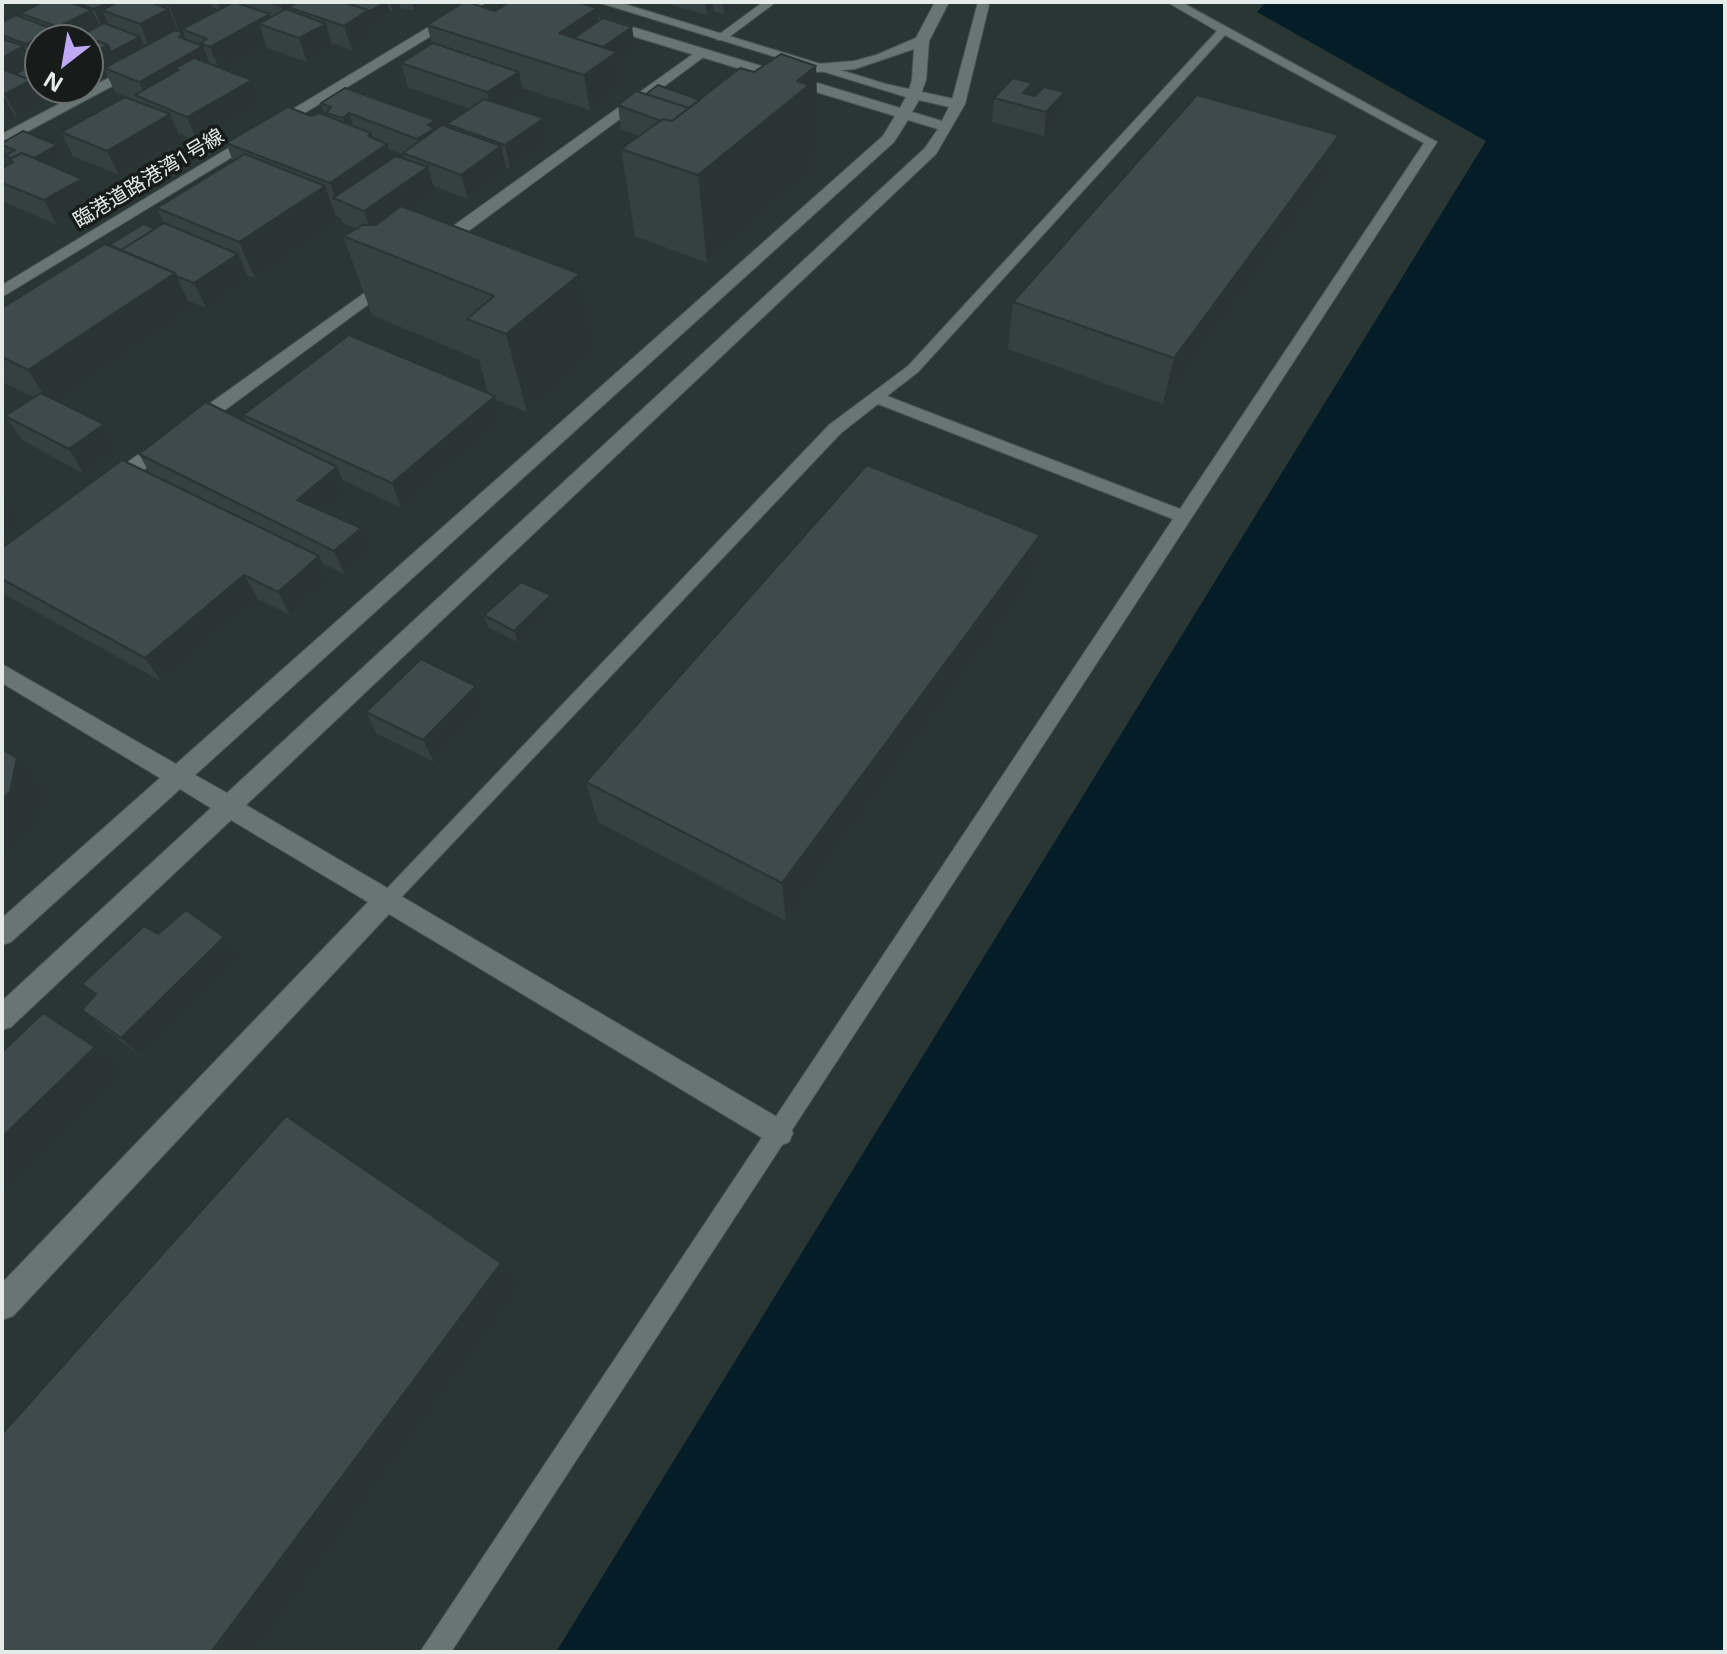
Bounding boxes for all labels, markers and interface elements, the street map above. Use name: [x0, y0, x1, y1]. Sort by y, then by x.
north arrow: [24, 24, 104, 104]
text: N: [37, 65, 68, 100]
street label: 臨港道路港湾1号線: [69, 125, 229, 233]

